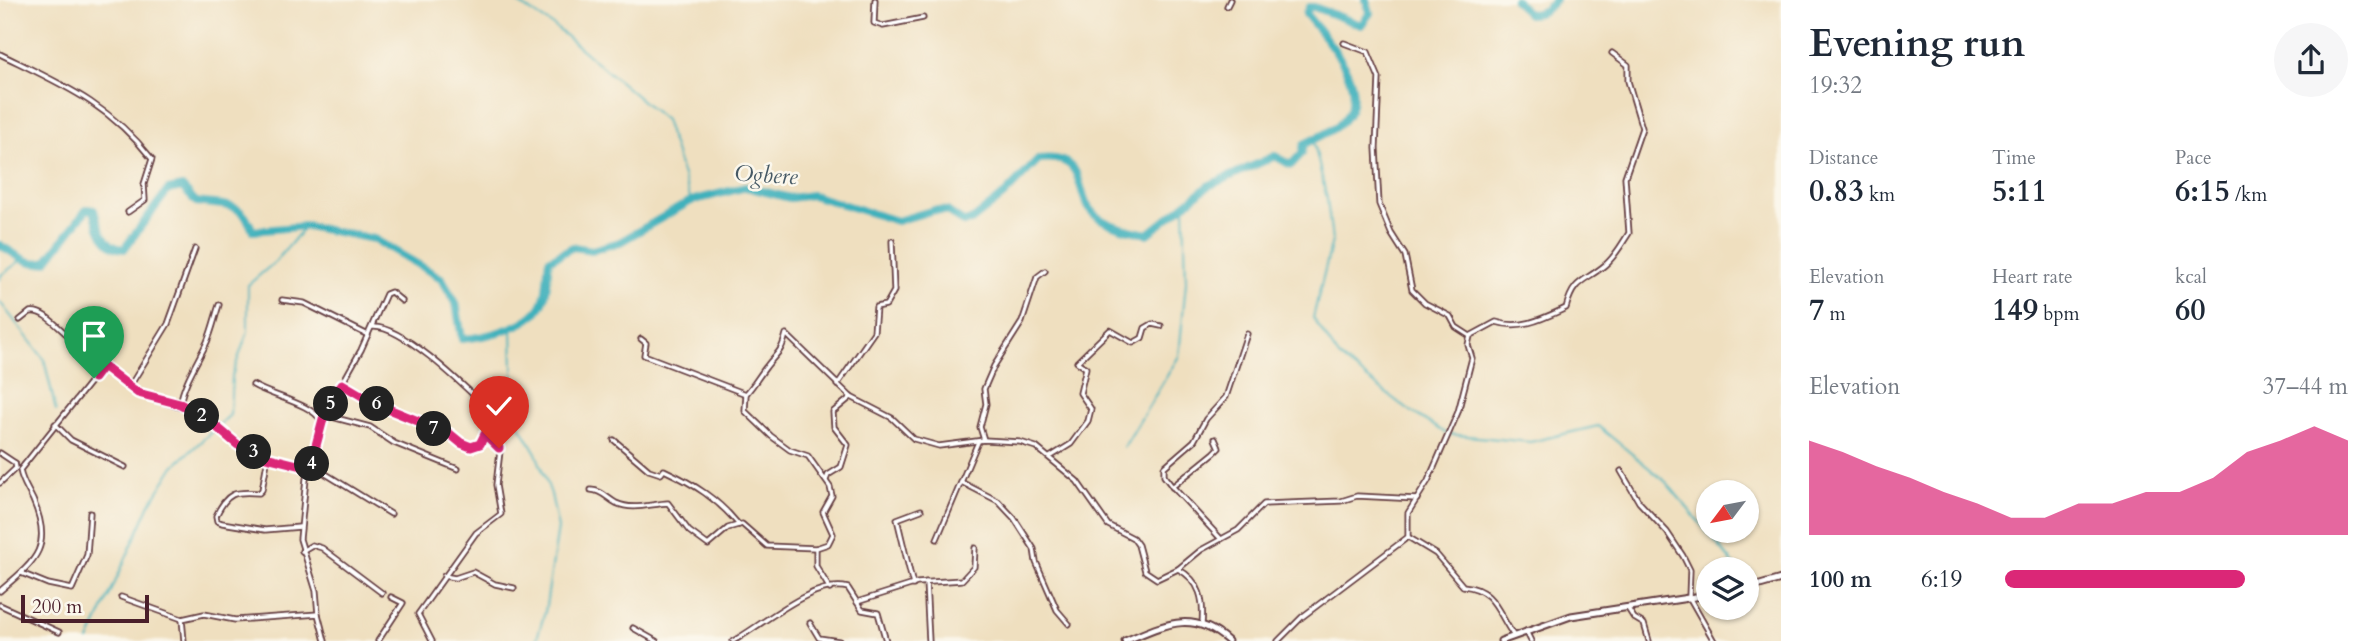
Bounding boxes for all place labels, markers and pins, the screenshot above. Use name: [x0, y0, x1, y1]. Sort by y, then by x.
pin: [64, 306, 124, 378]
pin: [469, 376, 529, 448]
pin: 5: [314, 386, 348, 422]
pin: 6: [360, 386, 394, 422]
pin: 2: [184, 398, 220, 434]
pin: 7: [416, 412, 452, 446]
pin: 3: [236, 434, 272, 470]
pin: 4: [294, 447, 330, 482]

